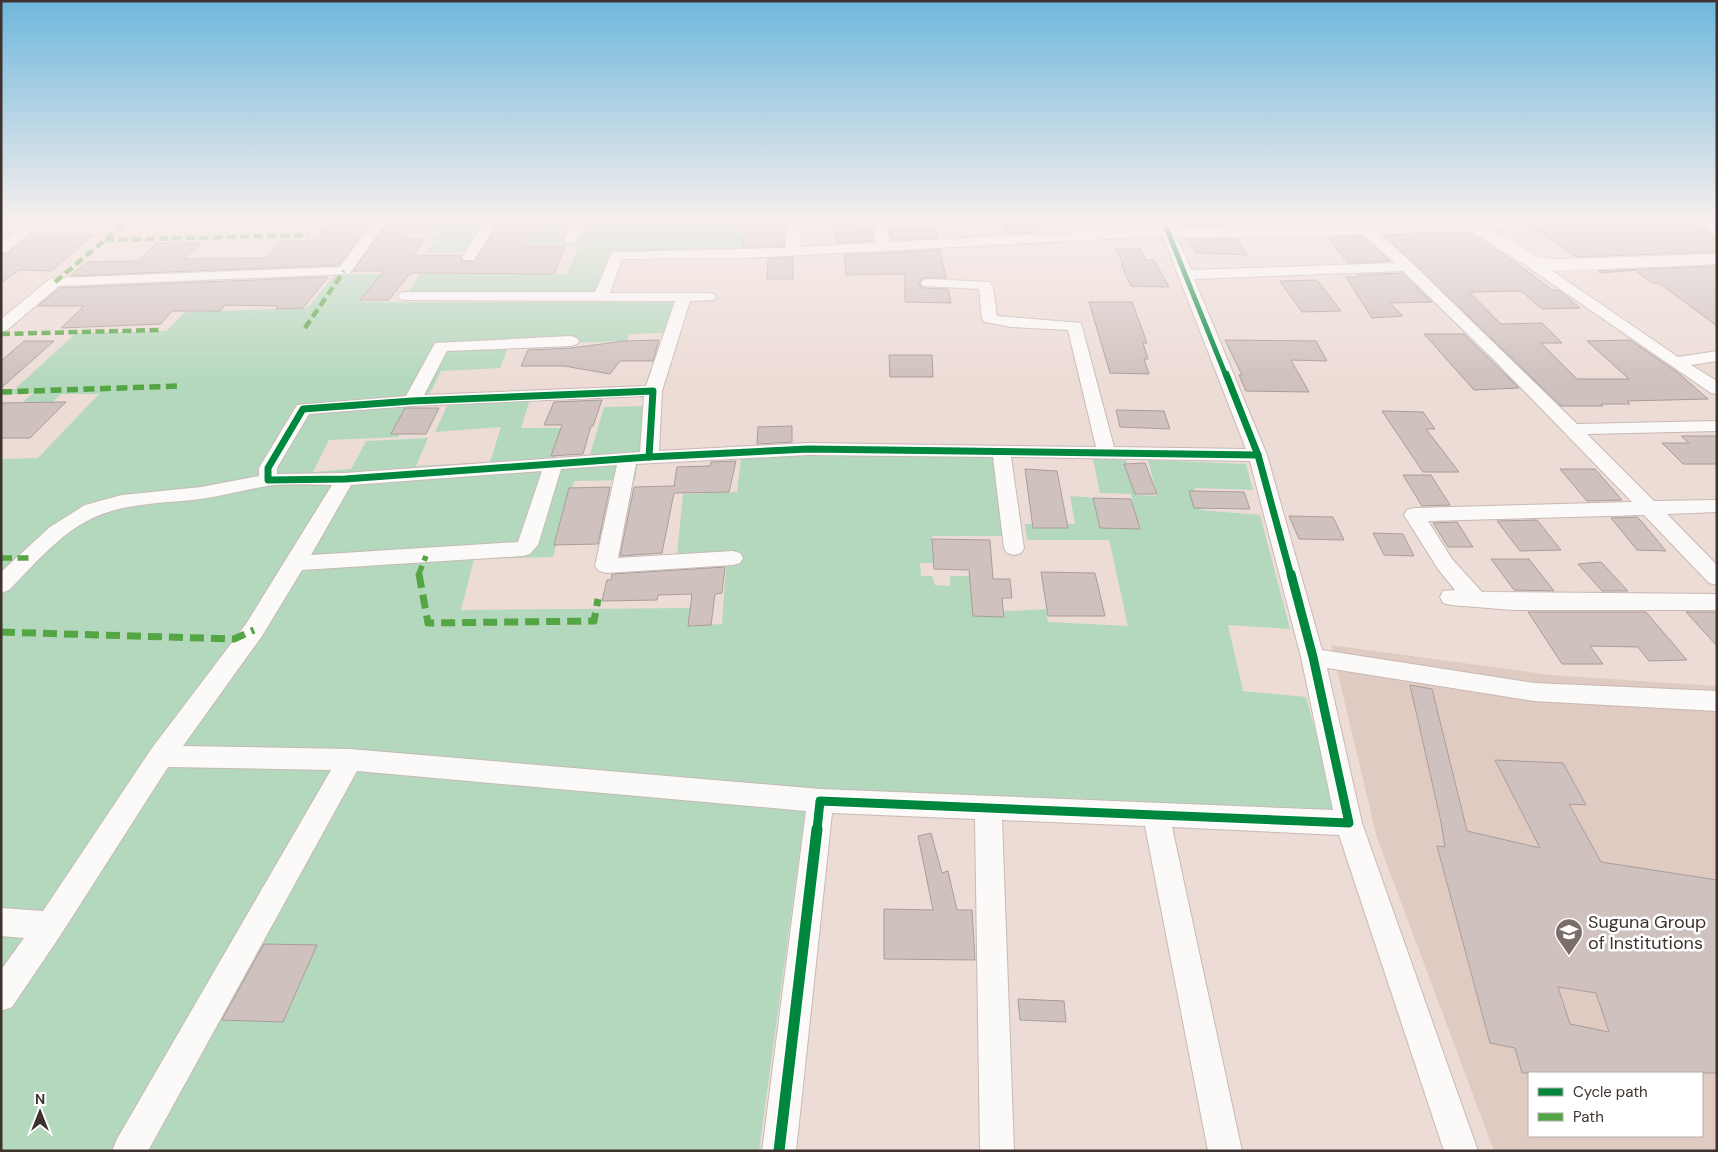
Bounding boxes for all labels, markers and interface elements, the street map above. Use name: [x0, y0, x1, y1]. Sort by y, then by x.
place label: Suguna Group of Institutions: [1588, 910, 1706, 955]
school or university icon: Suguna Group of Institutions: [1554, 917, 1584, 956]
legend: [1528, 1072, 1703, 1137]
text: Cycle path: [1573, 1082, 1648, 1102]
north arrow: [15, 1087, 65, 1137]
text: N: [35, 1090, 45, 1108]
text: Path: [1573, 1107, 1604, 1127]

